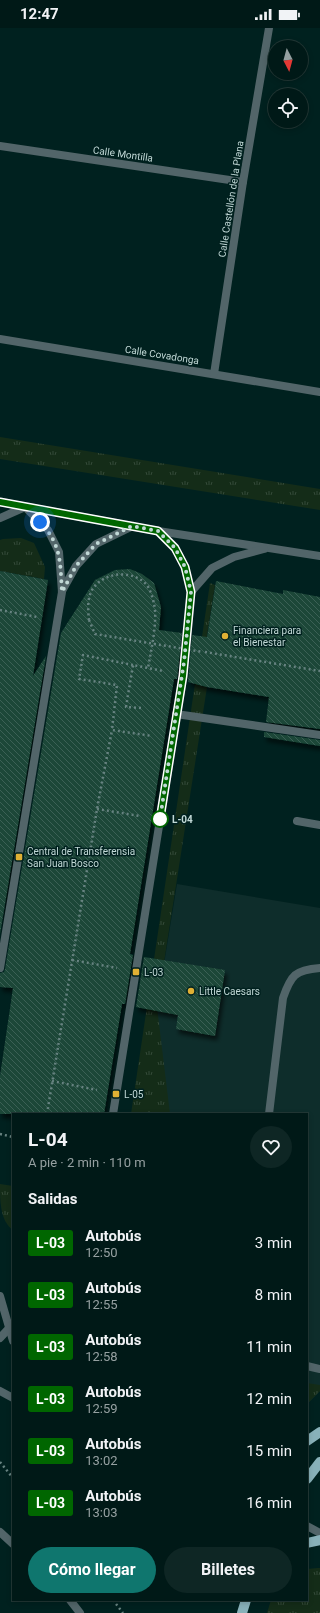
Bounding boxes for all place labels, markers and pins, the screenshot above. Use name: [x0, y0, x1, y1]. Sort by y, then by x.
place label: Financiera para el Bienestar: [233, 625, 301, 648]
marker: Financiera para el Bienestar: [220, 631, 230, 641]
marker: L-04: [151, 810, 169, 828]
place label: L-04: [172, 814, 193, 825]
place label: Central de Transferensia San Juan Bosco: [27, 846, 135, 869]
marker: Central de Transferensia San Juan Bosco: [14, 852, 24, 862]
marker: L-03: [131, 967, 141, 977]
place label: L-03: [144, 967, 163, 978]
marker: Little Caesars: [186, 986, 196, 996]
place label: Little Caesars: [199, 986, 260, 997]
marker: L-05: [111, 1089, 121, 1099]
place label: L-05: [124, 1089, 144, 1100]

